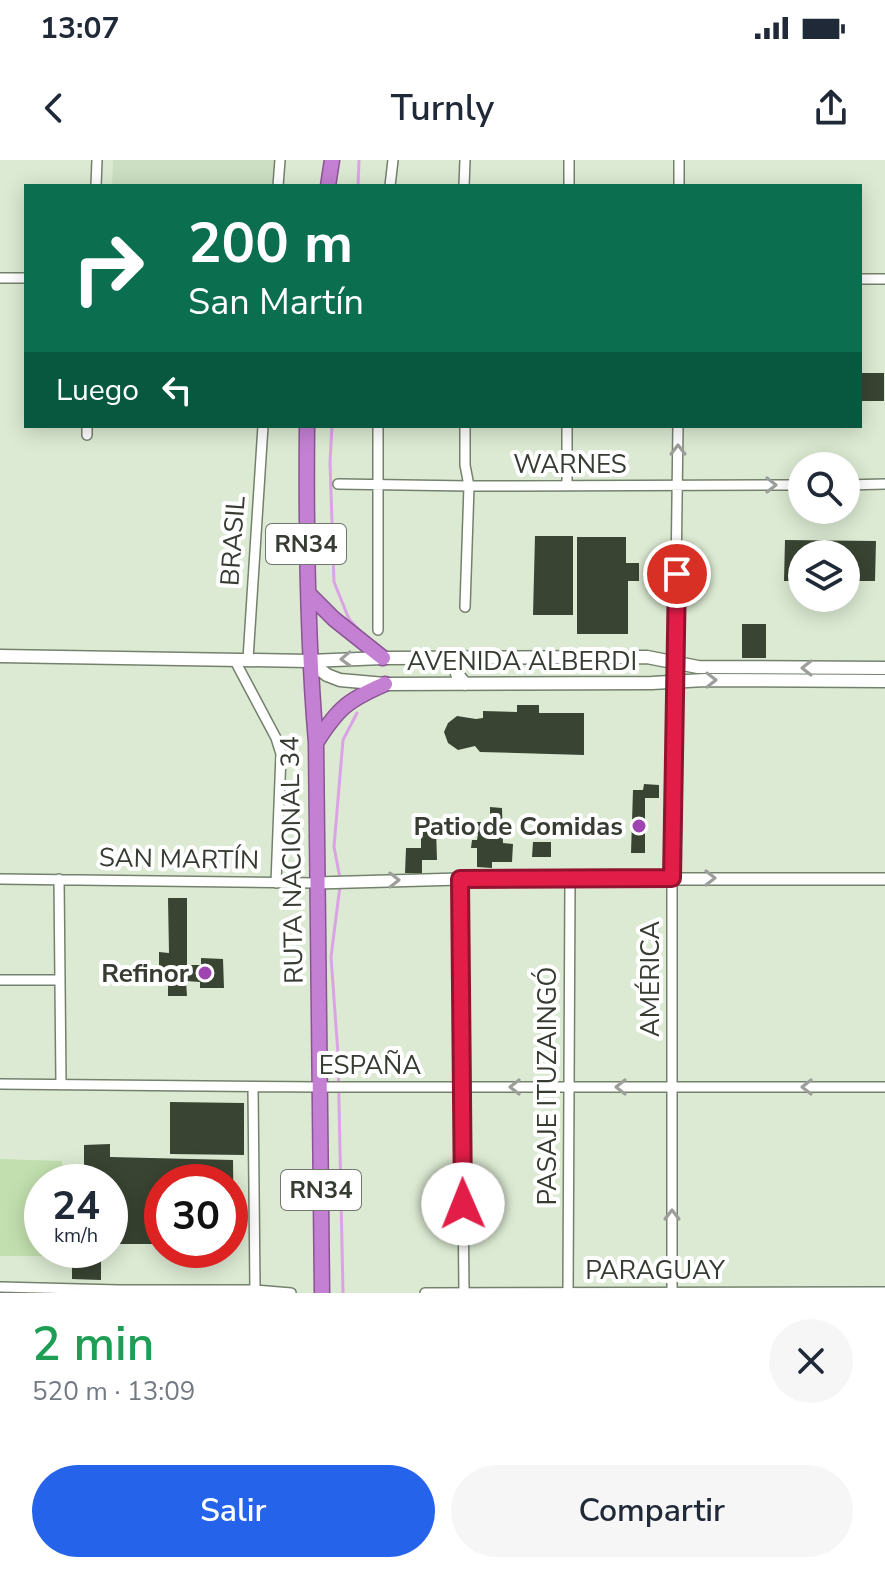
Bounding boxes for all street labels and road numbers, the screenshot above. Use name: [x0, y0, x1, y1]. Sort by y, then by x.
street label: WARNES: [513, 447, 627, 482]
street label: BRASIL: [212, 495, 254, 587]
road number: RN34: [266, 524, 346, 564]
street label: AVENIDA ALBERDI: [407, 644, 637, 679]
street label: RUTA NACIONAL 34: [272, 736, 312, 984]
street label: SAN MARTÍN: [98, 840, 260, 878]
street label: AMÉRICA: [633, 921, 668, 1037]
street label: PASAJE ITUZAINGÓ: [530, 966, 565, 1206]
street label: ESPAÑA: [319, 1048, 421, 1083]
road number: RN34: [281, 1170, 361, 1210]
street label: PARAGUAY: [585, 1253, 725, 1288]

